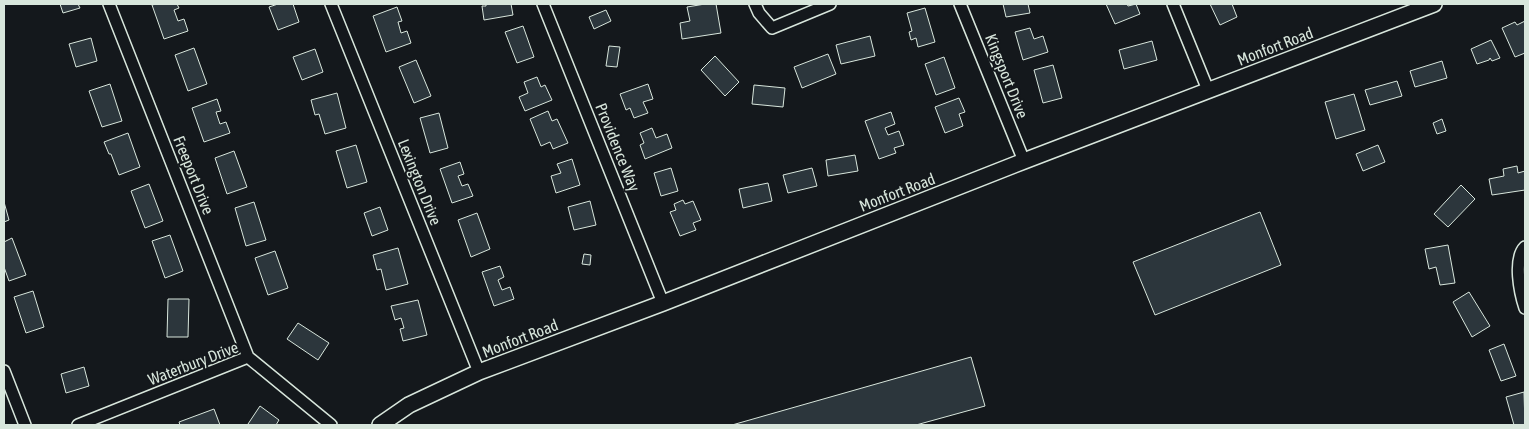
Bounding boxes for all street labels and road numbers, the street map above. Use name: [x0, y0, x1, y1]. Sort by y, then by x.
street label: Monfort Road: [1235, 23, 1315, 69]
street label: Kingsport Drive: [981, 31, 1032, 121]
street label: Providence Way: [591, 100, 644, 194]
street label: Freeport Drive: [169, 133, 218, 217]
street label: Lexington Drive: [394, 136, 445, 228]
street label: Monfort Road: [857, 169, 937, 215]
street label: Monfort Road: [480, 315, 560, 361]
street label: Waterbury Drive: [145, 338, 241, 389]

